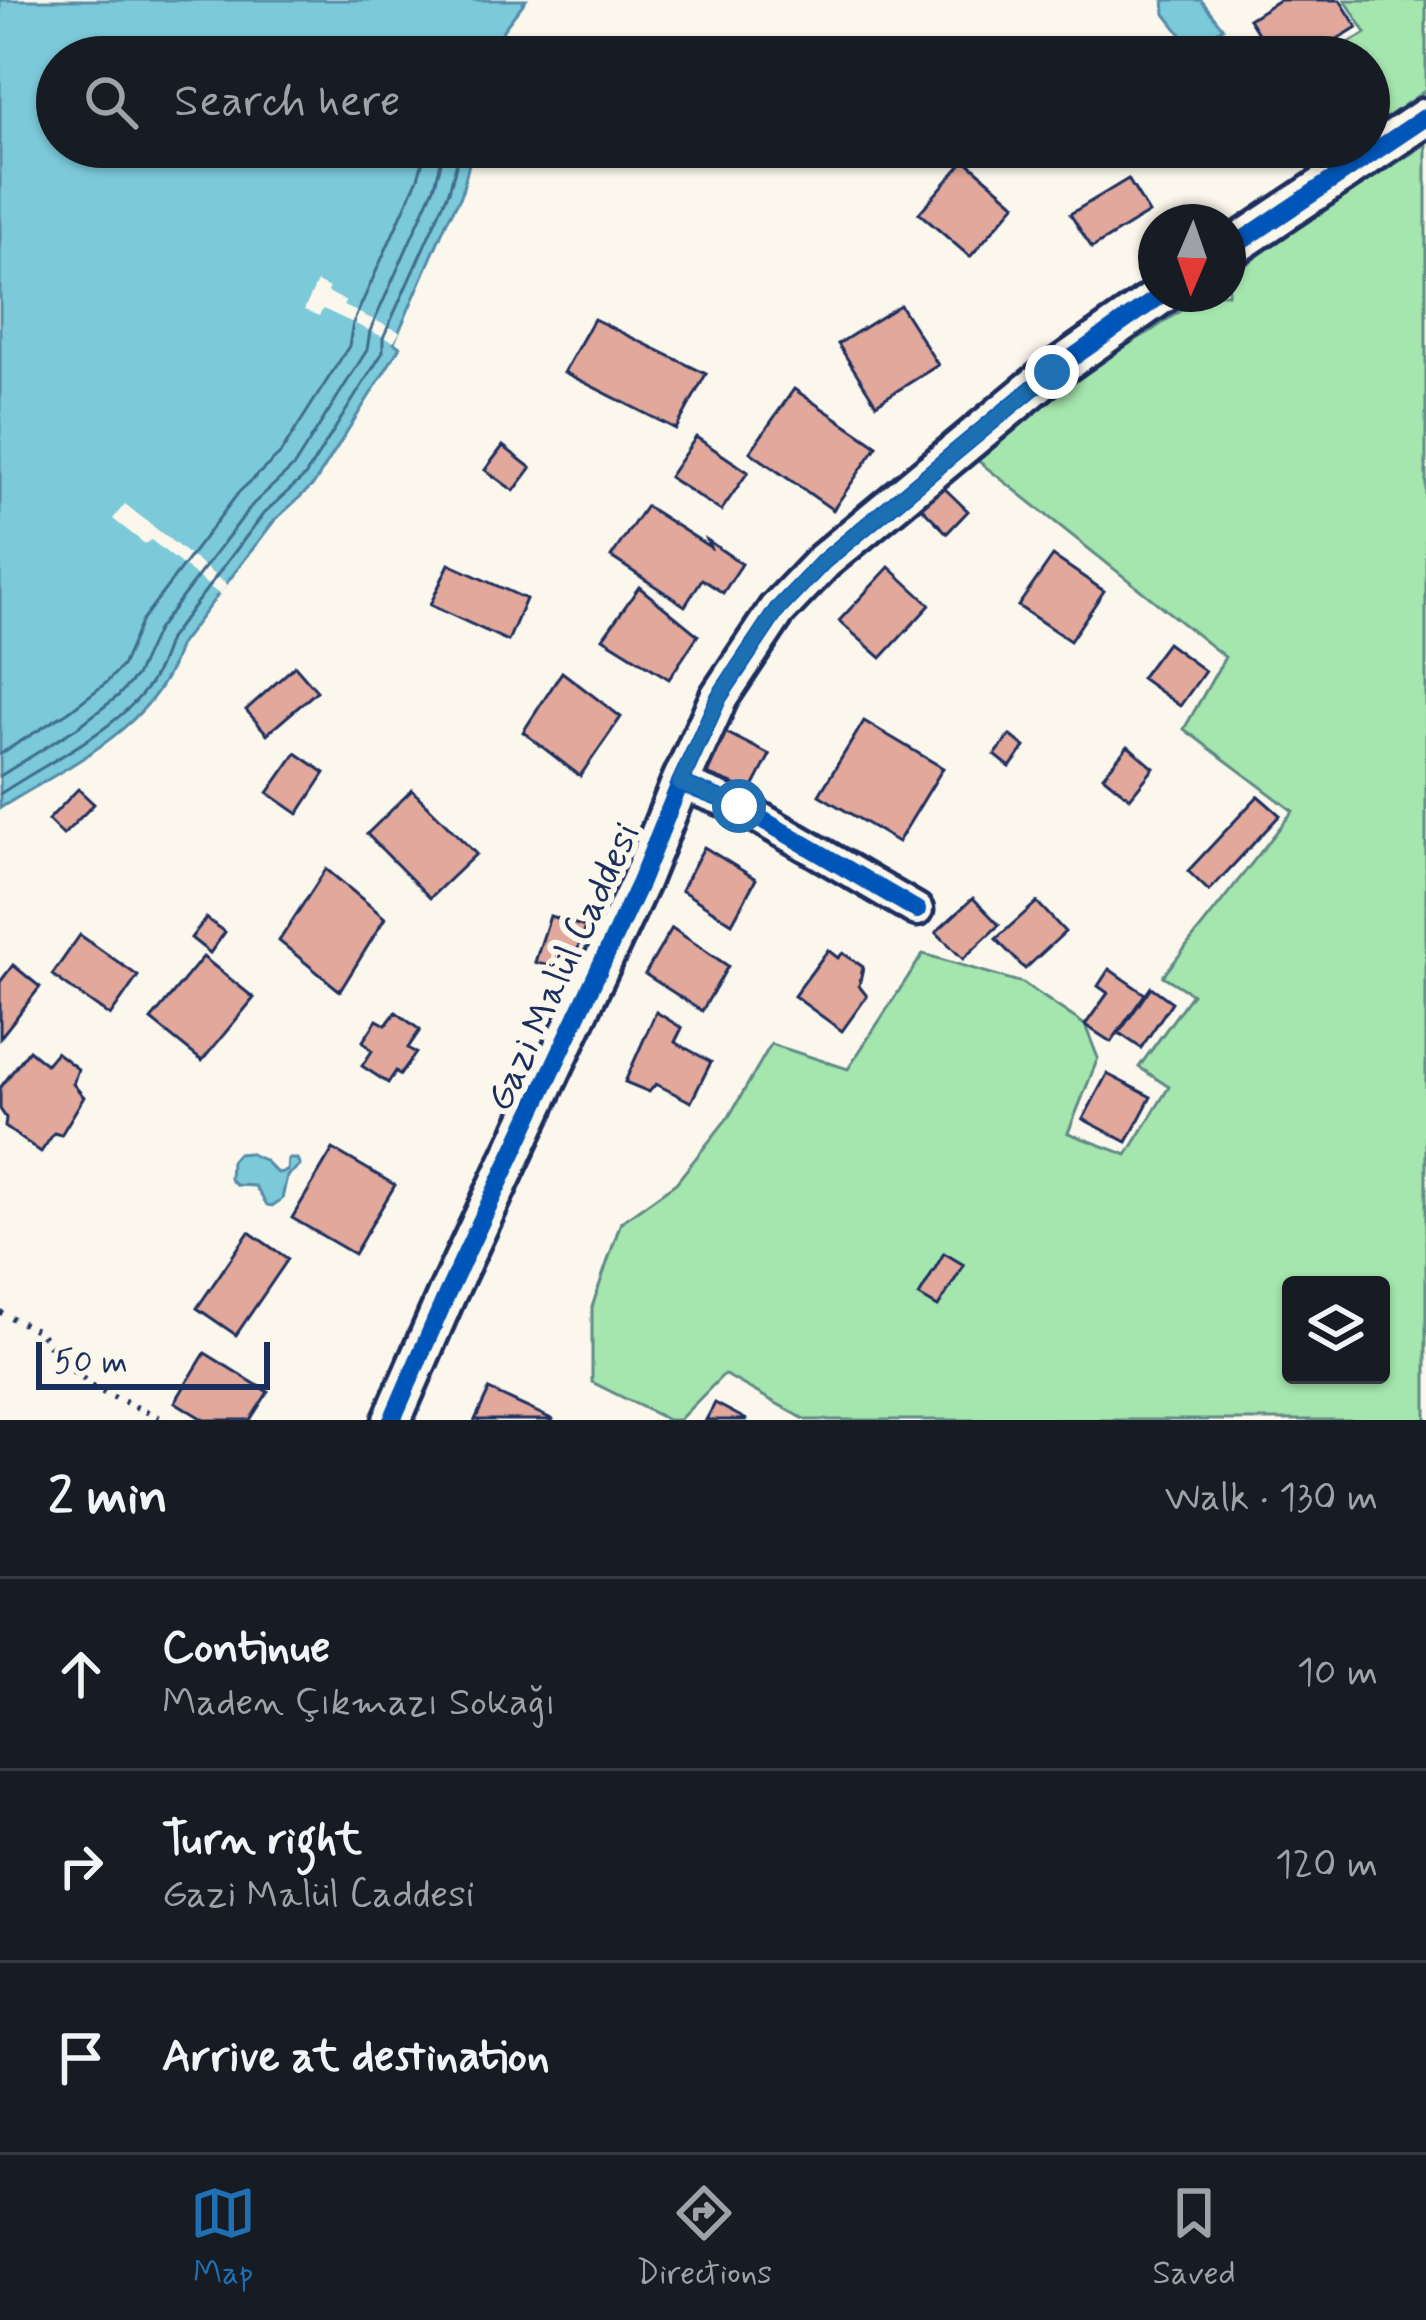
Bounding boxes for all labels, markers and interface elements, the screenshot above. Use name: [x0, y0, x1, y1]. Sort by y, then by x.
search box: [36, 36, 1390, 168]
icon: search: [78, 69, 144, 135]
text: Search here: [174, 73, 401, 132]
north arrow: [1138, 204, 1246, 312]
route end: [1025, 345, 1079, 399]
route start: [712, 779, 766, 833]
street label: Gazi Malül Caddesi: [475, 815, 653, 1120]
map controls: [1282, 1276, 1390, 1384]
button: layers: [1282, 1276, 1390, 1384]
scale bar: [36, 1336, 270, 1389]
text: 50 m: [54, 1341, 128, 1385]
text: 2 min: [48, 1465, 168, 1531]
text: Walk · 130 m: [1165, 1473, 1378, 1524]
text: Continue: [162, 1619, 330, 1678]
icon: ahead: [48, 1641, 114, 1707]
text: 10 m: [1297, 1648, 1378, 1699]
text: Maden Çıkmazı Sokağı: [162, 1678, 556, 1729]
text: Turn right: [162, 1811, 362, 1870]
icon: right: [48, 1833, 114, 1899]
text: 120 m: [1275, 1840, 1378, 1891]
text: Gazi Malül Caddesi: [162, 1870, 475, 1921]
icon: arrive: [48, 2025, 114, 2091]
text: Arrive at destination: [162, 2028, 550, 2087]
tab: Map: [190, 2180, 256, 2296]
tab: Directions: [636, 2180, 772, 2296]
tab: Saved: [1152, 2180, 1236, 2296]

